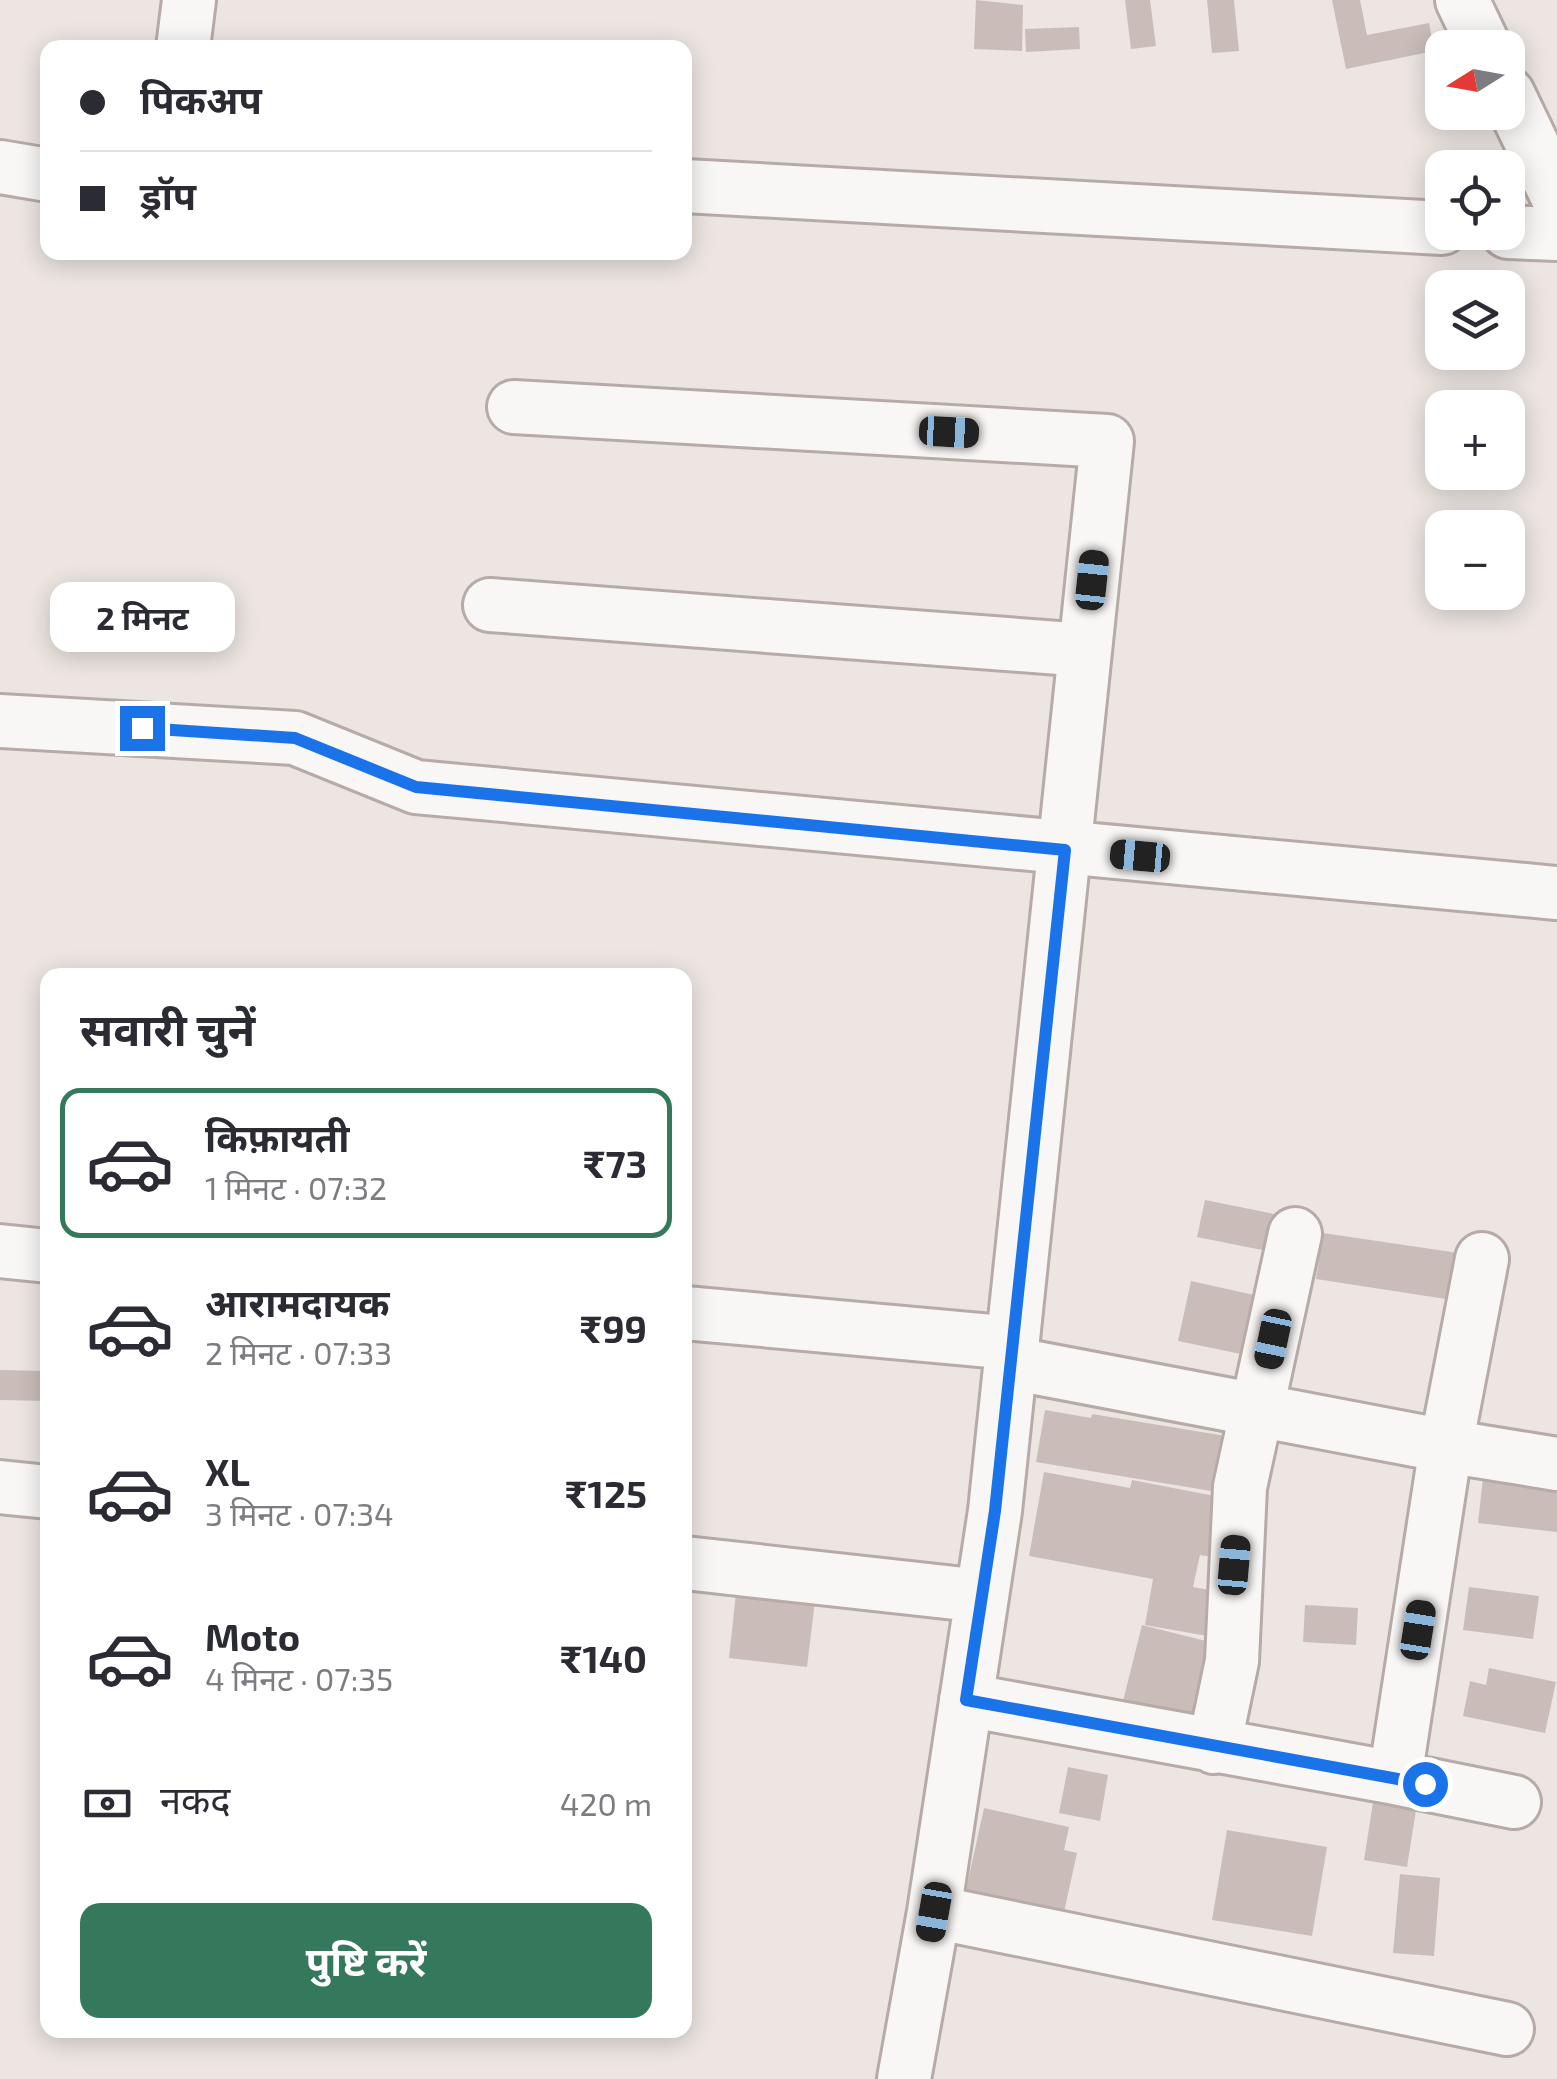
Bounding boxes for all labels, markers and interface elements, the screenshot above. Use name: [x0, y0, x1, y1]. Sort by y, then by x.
north arrow: [1425, 30, 1525, 130]
map controls: [1425, 30, 1525, 610]
text: पिकअप: [140, 76, 262, 122]
button: locate: [1425, 150, 1525, 250]
text: ड्रॉप: [140, 172, 196, 218]
button: layers: [1425, 270, 1525, 370]
button: +: [1425, 390, 1525, 490]
car: [918, 415, 980, 449]
button: −: [1425, 510, 1525, 610]
car: [1074, 549, 1110, 611]
callout: 2 मिनट: [49, 583, 234, 653]
text: 2 मिनट: [96, 598, 189, 636]
route end: [120, 706, 165, 751]
car: [1109, 838, 1171, 874]
text: सवारी चुनें: [80, 1001, 255, 1055]
text: किफ़ायती: [205, 1114, 349, 1160]
icon: car: [85, 1118, 175, 1208]
text: ₹73: [583, 1140, 647, 1186]
text: 1 मिनट · 07:32: [205, 1168, 387, 1206]
text: आरामदायक: [205, 1279, 389, 1325]
icon: car: [85, 1283, 175, 1373]
text: ₹99: [580, 1305, 647, 1351]
car: [1252, 1307, 1294, 1371]
text: 2 मिनट · 07:33: [205, 1333, 392, 1371]
icon: car: [85, 1448, 175, 1538]
text: XL: [205, 1448, 250, 1494]
text: ₹125: [565, 1470, 647, 1516]
text: 3 मिनट · 07:34: [205, 1494, 394, 1532]
car: [1216, 1534, 1252, 1596]
car: [1398, 1598, 1438, 1662]
icon: car: [85, 1613, 175, 1703]
text: Moto: [205, 1613, 300, 1659]
text: ₹140: [560, 1635, 647, 1681]
text: 4 मिनट · 07:35: [205, 1659, 393, 1697]
route start: [1403, 1762, 1448, 1807]
icon: cash: [80, 1776, 135, 1831]
text: नकद: [160, 1776, 230, 1822]
text: 420 m: [560, 1784, 652, 1822]
car: [914, 1880, 954, 1944]
button: पुष्टि करें: [80, 1903, 652, 2018]

